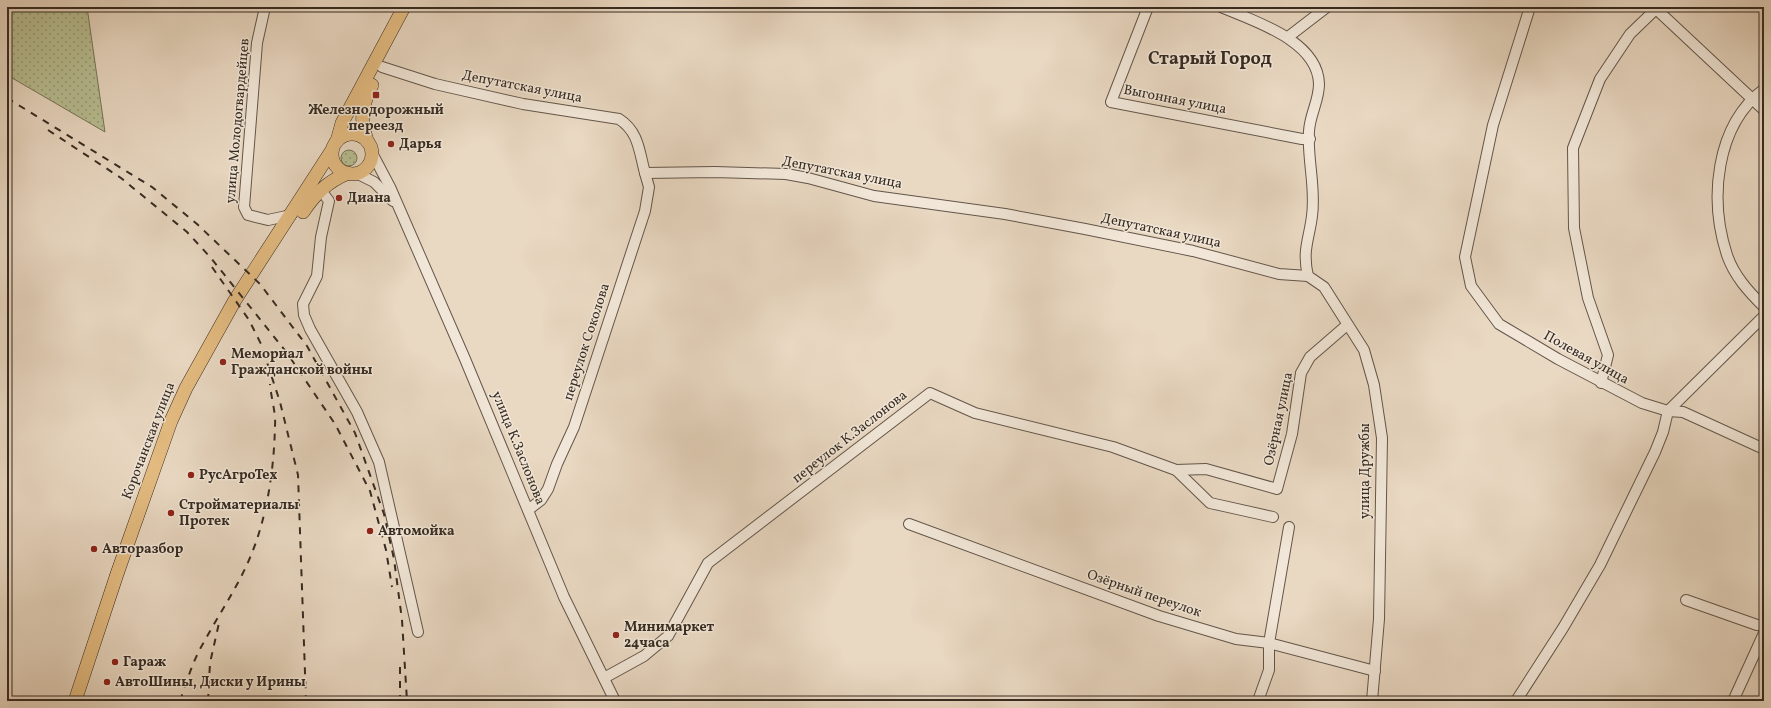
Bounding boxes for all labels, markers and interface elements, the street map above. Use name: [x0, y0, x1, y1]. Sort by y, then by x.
street label: улица Молодогвардейцев: [221, 38, 255, 204]
district label: Старый Город: [1148, 47, 1272, 72]
street label: Депутатская улица: [460, 66, 584, 108]
street label: Выгонная улица: [1122, 81, 1228, 119]
marker: Железнодорожный переезд: [371, 90, 381, 100]
place label: Железнодорожный переезд: [308, 101, 444, 136]
place label: Дарья: [399, 135, 442, 154]
marker: Дарья: [386, 139, 396, 149]
street label: Депутатская улица: [780, 152, 904, 194]
place label: Диана: [347, 189, 391, 208]
marker: Диана: [334, 193, 344, 203]
street label: Депутатская улица: [1099, 209, 1223, 253]
street label: переулок Соколова: [559, 281, 615, 403]
street label: Полевая улица: [1540, 327, 1632, 389]
place label: Мемориал Гражданской войны: [231, 345, 373, 380]
marker: Мемориал Гражданской войны: [218, 357, 228, 367]
street label: Озёрная улица: [1260, 370, 1298, 467]
street label: Корочанская улица: [118, 380, 180, 502]
street label: переулок К.Заслонова: [789, 386, 911, 488]
street label: улица К.Заслонова: [487, 388, 549, 508]
street label: улица Дружбы: [1356, 423, 1375, 519]
place label: РусАгроТех: [199, 466, 278, 485]
marker: РусАгроТех: [186, 470, 196, 480]
place label: Стройматериалы Протек: [179, 496, 299, 531]
marker: Стройматериалы Протек: [166, 508, 176, 518]
place label: Автомойка: [378, 522, 455, 541]
marker: Автомойка: [365, 526, 375, 536]
place label: Авторазбор: [102, 540, 183, 559]
marker: Авторазбор: [89, 544, 99, 554]
street label: Озёрный переулок: [1084, 566, 1204, 623]
place label: Минимаркет 24часа: [624, 618, 714, 653]
marker: Минимаркет 24часа: [611, 630, 621, 640]
place label: Гараж: [123, 653, 166, 672]
marker: Гараж: [110, 657, 120, 667]
place label: АвтоШины, Диски у Ирины: [115, 673, 306, 692]
marker: АвтоШины, Диски у Ирины: [102, 677, 112, 687]

